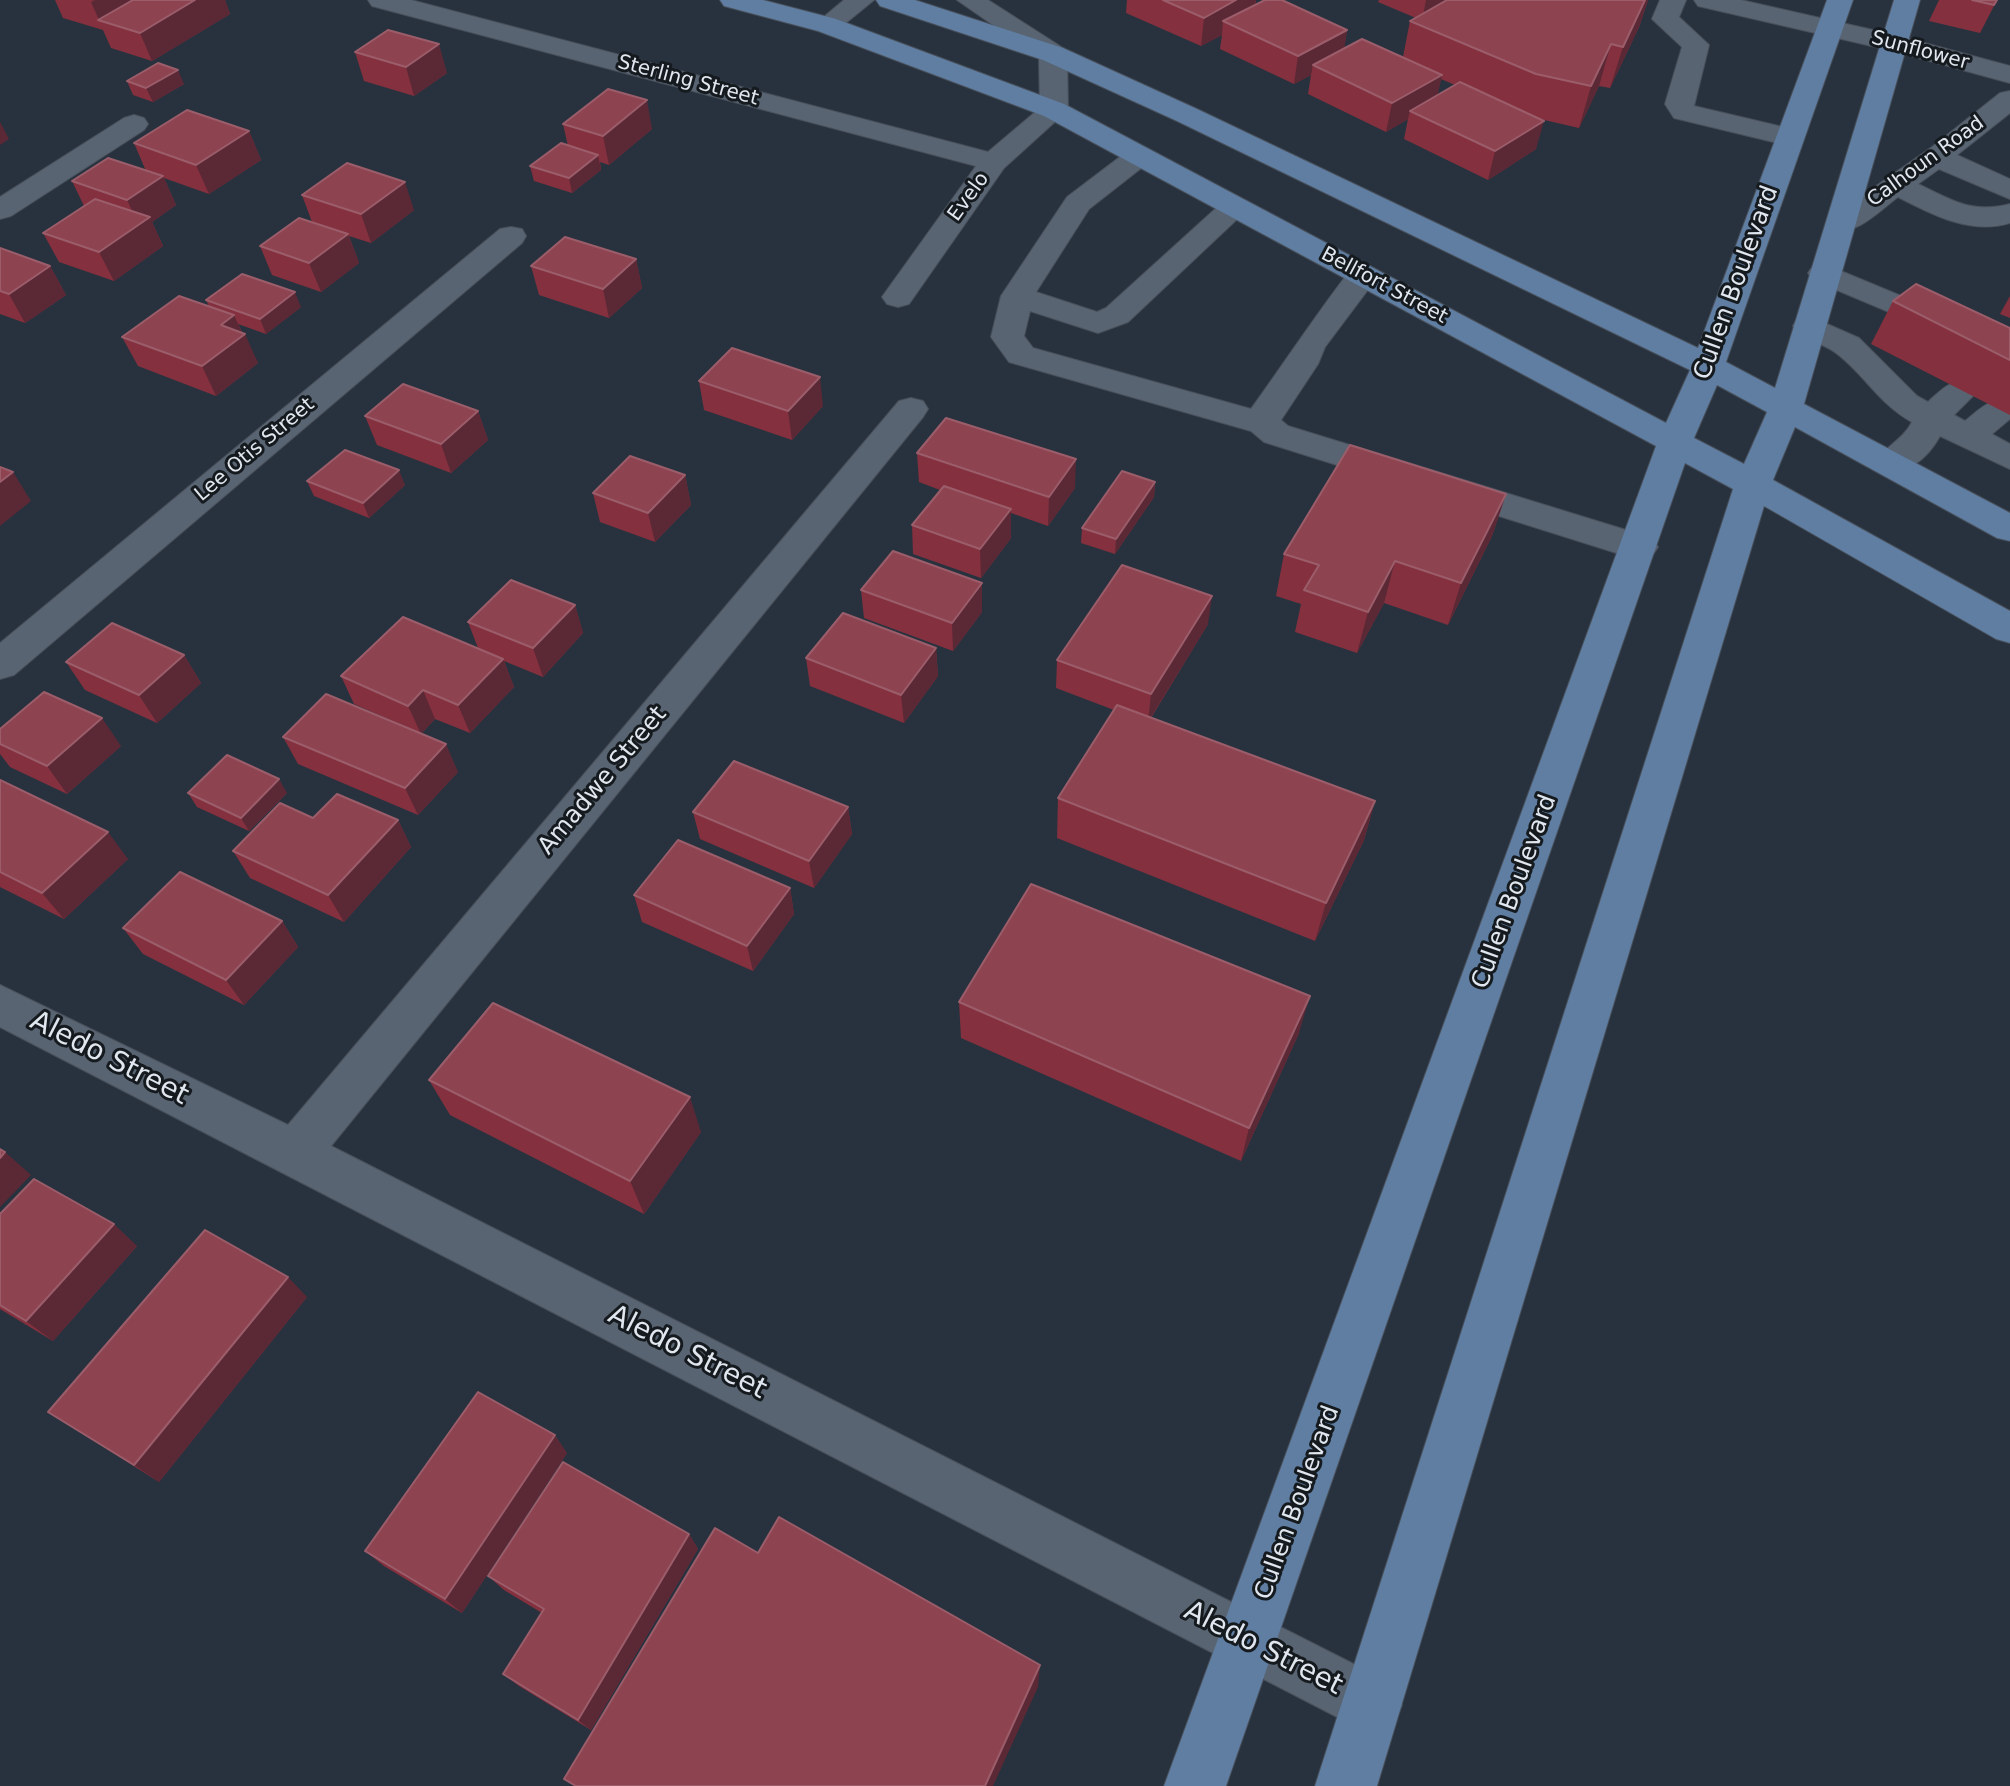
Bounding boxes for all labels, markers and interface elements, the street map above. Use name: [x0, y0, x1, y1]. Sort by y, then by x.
street label: Sunflower: [1869, 26, 1971, 76]
street label: Sterling Street: [615, 51, 761, 111]
street label: Calhoun Road: [1863, 112, 1989, 212]
street label: Evelo: [943, 168, 995, 226]
street label: Cullen Boulevard: [1689, 182, 1785, 384]
street label: Bellfort Street: [1317, 243, 1451, 329]
street label: Lee Otis Street: [190, 393, 320, 507]
street label: Amadwe Street: [533, 701, 673, 861]
street label: Cullen Boulevard: [1467, 791, 1563, 993]
street label: Aledo Street: [24, 1005, 194, 1113]
street label: Aledo Street: [602, 1299, 772, 1407]
street label: Cullen Boulevard: [1250, 1402, 1346, 1604]
street label: Aledo Street: [1178, 1595, 1348, 1703]

